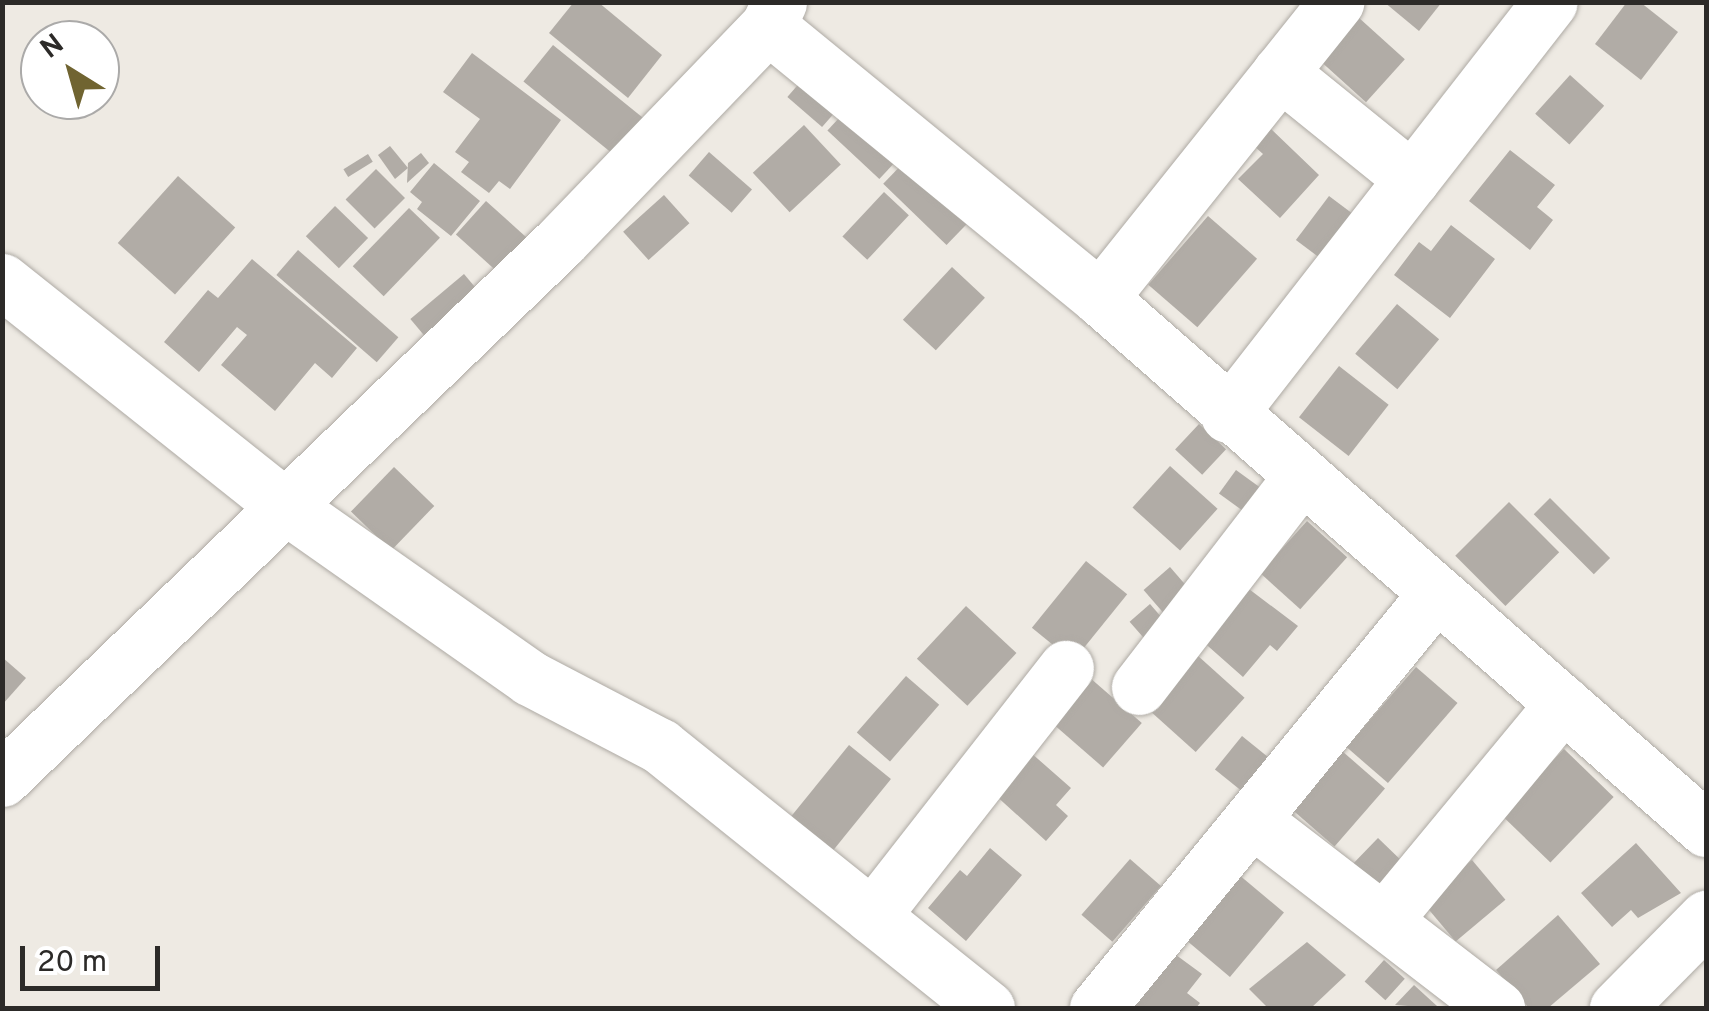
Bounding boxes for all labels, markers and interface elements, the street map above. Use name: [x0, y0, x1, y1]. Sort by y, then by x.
north arrow: [20, 20, 120, 120]
text: N: [34, 27, 72, 68]
scale bar: [25, 926, 165, 988]
text: 20 m: [37, 945, 107, 982]

